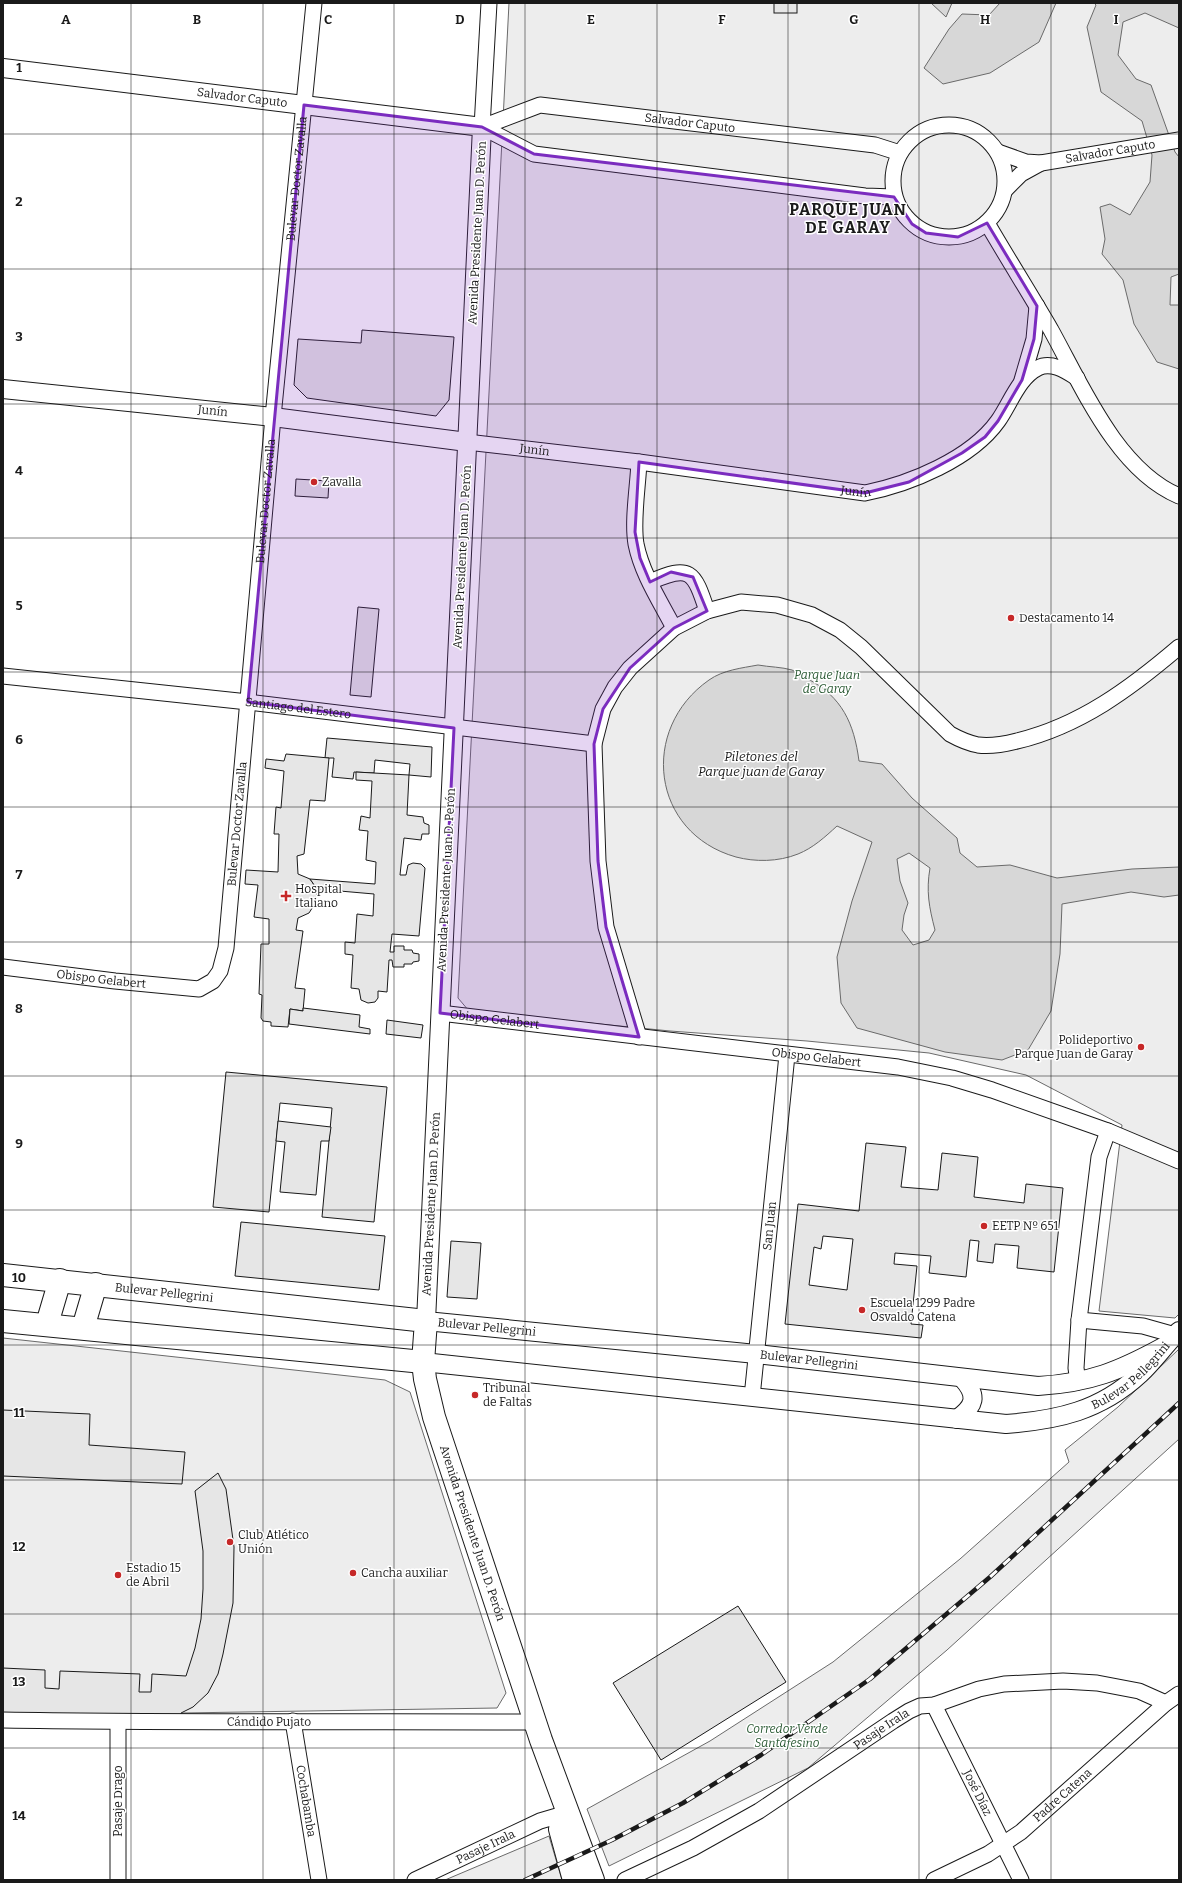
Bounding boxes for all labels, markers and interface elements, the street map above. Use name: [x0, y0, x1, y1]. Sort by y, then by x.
text: A: [61, 12, 71, 27]
text: B: [193, 12, 201, 27]
text: C: [324, 12, 332, 27]
text: D: [455, 12, 465, 27]
text: E: [587, 12, 595, 27]
text: F: [718, 12, 726, 27]
text: G: [849, 12, 859, 27]
text: H: [980, 12, 990, 27]
text: I: [1114, 12, 1119, 27]
text: 1: [16, 60, 22, 75]
street label: Salvador Caputo: [196, 85, 288, 110]
street label: Salvador Caputo: [644, 111, 736, 135]
street label: Bulevar Doctor Zavalla: [283, 115, 310, 242]
street label: Salvador Caputo: [1064, 137, 1156, 166]
street label: Avenida Presidente Juan D. Perón: [465, 140, 489, 325]
text: 2: [15, 194, 23, 209]
district label: PARQUE JUAN DE GARAY: [789, 200, 907, 237]
text: 3: [15, 329, 23, 344]
street label: Junín: [196, 402, 229, 419]
street label: Bulevar Doctor Zavalla: [253, 438, 278, 564]
street label: Junín: [518, 441, 551, 459]
text: 4: [15, 463, 23, 478]
street label: Avenida Presidente Juan D. Perón: [450, 464, 474, 649]
place label: Zavalla: [322, 475, 362, 489]
marker: Zavalla: [309, 477, 319, 487]
street label: Junín: [839, 483, 872, 500]
text: 5: [15, 598, 23, 613]
place label: Destacamento 14: [1019, 611, 1114, 625]
marker: Destacamento 14: [1006, 613, 1016, 623]
park label: Parque Juan de Garay: [794, 668, 860, 696]
street label: Santiago del Estero: [244, 695, 352, 721]
text: 6: [15, 732, 23, 747]
water label: Piletones del Parque juan de Garay: [698, 749, 825, 779]
street label: Bulevar Doctor Zavalla: [224, 760, 250, 887]
street label: Avenida Presidente Juan D. Perón: [434, 787, 458, 972]
text: 7: [16, 867, 23, 882]
place label: Hospital Italiano: [295, 882, 343, 910]
marker: Hospital Italiano: [280, 890, 292, 902]
street label: Obispo Gelabert: [56, 967, 147, 991]
text: 8: [15, 1001, 23, 1016]
street label: Obispo Gelabert: [449, 1007, 541, 1032]
place label: Polideportivo Parque Juan de Garay: [1015, 1033, 1134, 1061]
marker: Polideportivo Parque Juan de Garay: [1136, 1042, 1146, 1052]
street label: Obispo Gelabert: [771, 1045, 863, 1070]
street label: Avenida Presidente Juan D. Perón: [419, 1111, 443, 1296]
text: 9: [15, 1136, 23, 1151]
street label: San Juan: [760, 1200, 779, 1251]
place label: EETP Nº 651: [992, 1219, 1058, 1233]
marker: EETP Nº 651: [979, 1221, 989, 1231]
text: 10: [12, 1270, 26, 1285]
street label: Bulevar Pellegrini: [114, 1280, 214, 1305]
place label: Escuela 1299 Padre Osvaldo Catena: [870, 1296, 975, 1324]
marker: Escuela 1299 Padre Osvaldo Catena: [857, 1305, 867, 1315]
street label: Bulevar Pellegrini: [437, 1315, 537, 1339]
street label: Bulevar Pellegrini: [1089, 1339, 1173, 1412]
street label: Bulevar Pellegrini: [759, 1348, 859, 1373]
place label: Tribunal de Faltas: [483, 1381, 532, 1409]
marker: Tribunal de Faltas: [470, 1390, 480, 1400]
text: 11: [13, 1405, 25, 1420]
street label: Avenida Presidente Juan D. Perón: [437, 1443, 508, 1623]
place label: Club Atlético Unión: [238, 1528, 309, 1556]
marker: Club Atlético Unión: [225, 1537, 235, 1547]
text: 12: [13, 1539, 25, 1554]
place label: Estadio 15 de Abril: [126, 1561, 181, 1589]
place label: Cancha auxiliar: [361, 1566, 448, 1580]
marker: Cancha auxiliar: [348, 1568, 358, 1578]
marker: Estadio 15 de Abril: [113, 1570, 123, 1580]
text: 13: [12, 1674, 26, 1689]
street label: Pasaje Irala: [851, 1706, 912, 1752]
street label: Cándido Pujato: [227, 1715, 311, 1729]
park label: Corredor Verde Santafesino: [746, 1722, 828, 1750]
street label: Cochabamba: [293, 1764, 319, 1838]
street label: Pasaje Drago: [111, 1765, 125, 1837]
street label: Padre Catena: [1030, 1765, 1095, 1825]
street label: José Díaz: [960, 1767, 995, 1818]
text: 14: [12, 1808, 26, 1823]
street label: Pasaje Irala: [454, 1827, 518, 1867]

